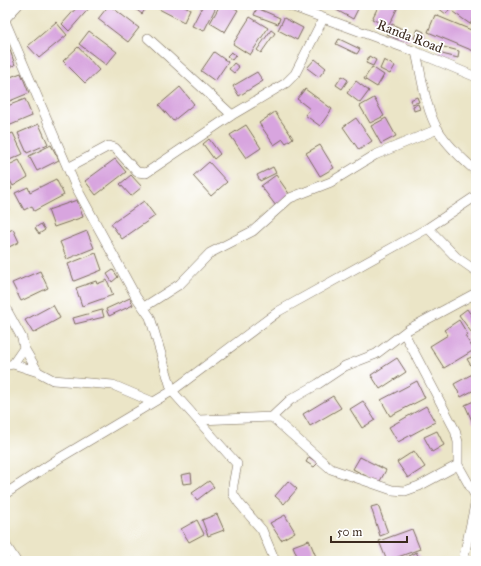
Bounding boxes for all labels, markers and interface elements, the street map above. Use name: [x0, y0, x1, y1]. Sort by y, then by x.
street label: Randa Road: [375, 16, 445, 57]
scale bar: [331, 518, 407, 544]
text: 50 m: [337, 525, 362, 539]

